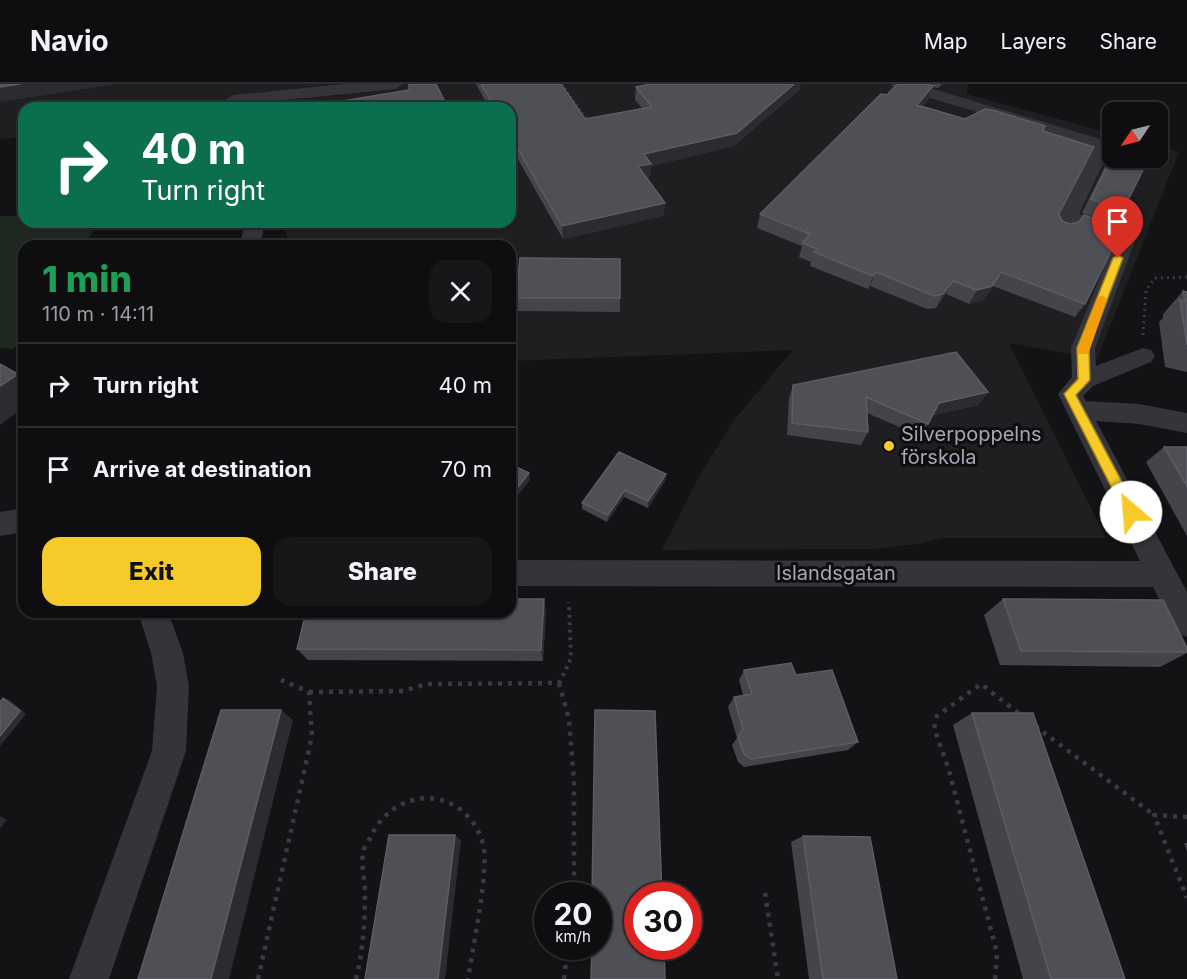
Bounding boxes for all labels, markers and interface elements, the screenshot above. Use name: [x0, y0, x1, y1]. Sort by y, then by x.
text: Navio: [30, 24, 109, 58]
text: Map: [924, 29, 968, 54]
text: Layers: [1001, 29, 1067, 54]
text: Share: [1100, 29, 1157, 54]
north arrow: [1102, 102, 1168, 168]
map controls: [1102, 102, 1168, 168]
text: 40 m: [141, 123, 246, 174]
icon: right: [42, 126, 120, 204]
text: Turn right: [141, 174, 265, 207]
pin: [1092, 196, 1143, 258]
icon: arrive: [1101, 205, 1134, 238]
text: 1 min: [42, 257, 132, 301]
button: close: [429, 260, 492, 323]
text: 110 m · 14:11: [42, 302, 154, 326]
icon: right: [42, 369, 75, 402]
text: Turn right: [93, 372, 199, 398]
text: 40 m: [438, 372, 492, 398]
place label: Silverpoppelns förskola: [901, 422, 1042, 469]
marker: Silverpoppelns förskola: [882, 439, 896, 453]
icon: arrive: [42, 453, 75, 486]
text: Arrive at destination: [93, 456, 312, 482]
text: 70 m: [441, 456, 492, 482]
position arrow: [1099, 480, 1163, 544]
button: Exit: [42, 537, 261, 606]
button: Share: [273, 537, 492, 606]
street label: Islandsgatan: [776, 561, 896, 585]
speed limit sign: 30: [624, 882, 702, 960]
text: 20: [553, 896, 593, 932]
text: km/h: [555, 927, 591, 946]

